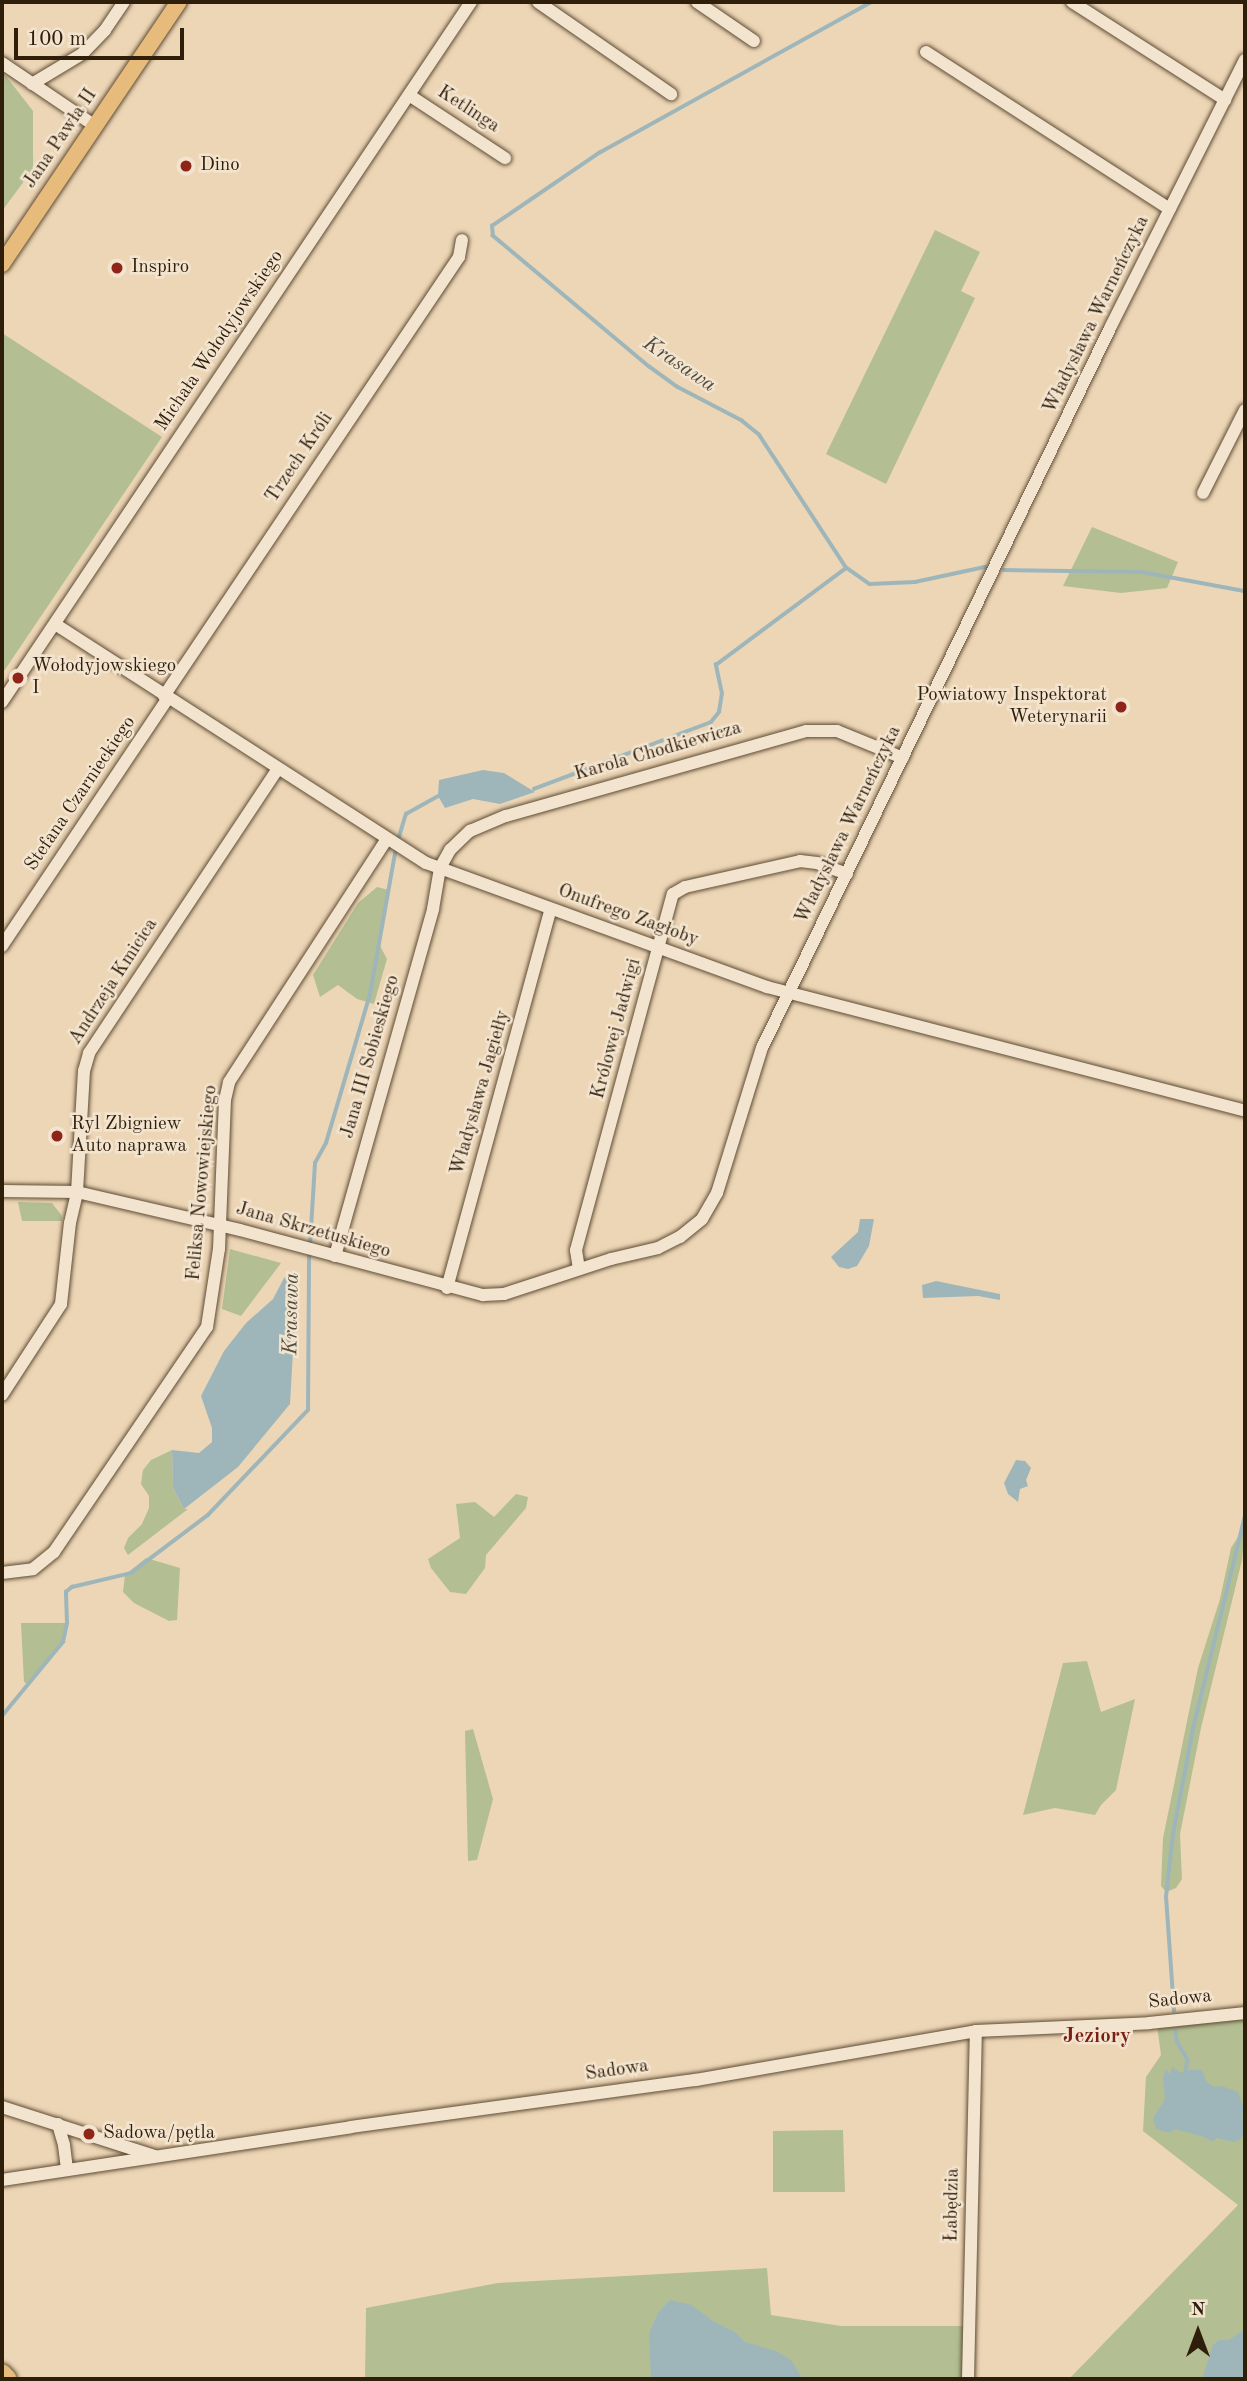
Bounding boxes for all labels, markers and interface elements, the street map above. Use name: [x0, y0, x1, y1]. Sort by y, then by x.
scale bar: [18, 14, 187, 58]
text: 100 m: [27, 29, 86, 50]
street label: Ketlinga: [432, 81, 504, 139]
street label: Jana Pawła II: [19, 85, 103, 193]
place label: Dino: [200, 155, 240, 177]
marker: Dino: [178, 158, 194, 174]
street label: Władysława Warneńczyka: [1039, 212, 1155, 418]
street label: Michała Wołodyjowskiego: [151, 246, 289, 436]
place label: Inspiro: [131, 257, 189, 279]
marker: Inspiro: [109, 260, 125, 276]
water label: Krasawa: [638, 331, 720, 399]
street label: Trzech Króli: [261, 408, 339, 508]
place label: Wołodyjowskiego I: [32, 656, 176, 700]
marker: Wołodyjowskiego I: [10, 670, 26, 686]
place label: Powiatowy Inspektorat Weterynarii: [916, 685, 1107, 729]
marker: Powiatowy Inspektorat Weterynarii: [1113, 699, 1129, 715]
street label: Stefana Czarnieckiego: [21, 712, 141, 876]
street label: Karola Chodkiewicza: [572, 717, 744, 787]
street label: Władysława Warneńczyka: [791, 722, 907, 928]
street label: Onufrego Zagłoby: [555, 880, 701, 952]
street label: Andrzeja Kmicica: [65, 915, 163, 1049]
street label: Królowej Jadwigi: [587, 956, 647, 1102]
street label: Jana III Sobieskiego: [337, 973, 405, 1141]
street label: Władysława Jagiełły: [447, 1008, 515, 1178]
street label: Feliksa Nowowiejskiego: [183, 1084, 223, 1282]
place label: Ryl Zbigniew Auto naprawa: [71, 1114, 187, 1158]
marker: Ryl Zbigniew Auto naprawa: [49, 1128, 65, 1144]
street label: Jana Skrzetuskiego: [233, 1198, 393, 1264]
water label: Krasawa: [279, 1273, 305, 1355]
street label: Sadowa: [1147, 1985, 1213, 2015]
district label: Jeziory: [1063, 2024, 1131, 2050]
street label: Sadowa: [584, 2055, 650, 2087]
place label: Sadowa/pętla: [103, 2123, 215, 2145]
marker: Sadowa/pętla: [81, 2126, 97, 2142]
street label: Łabędzia: [941, 2168, 965, 2242]
north arrow: [1163, 2297, 1233, 2367]
text: N: [1191, 2301, 1205, 2320]

